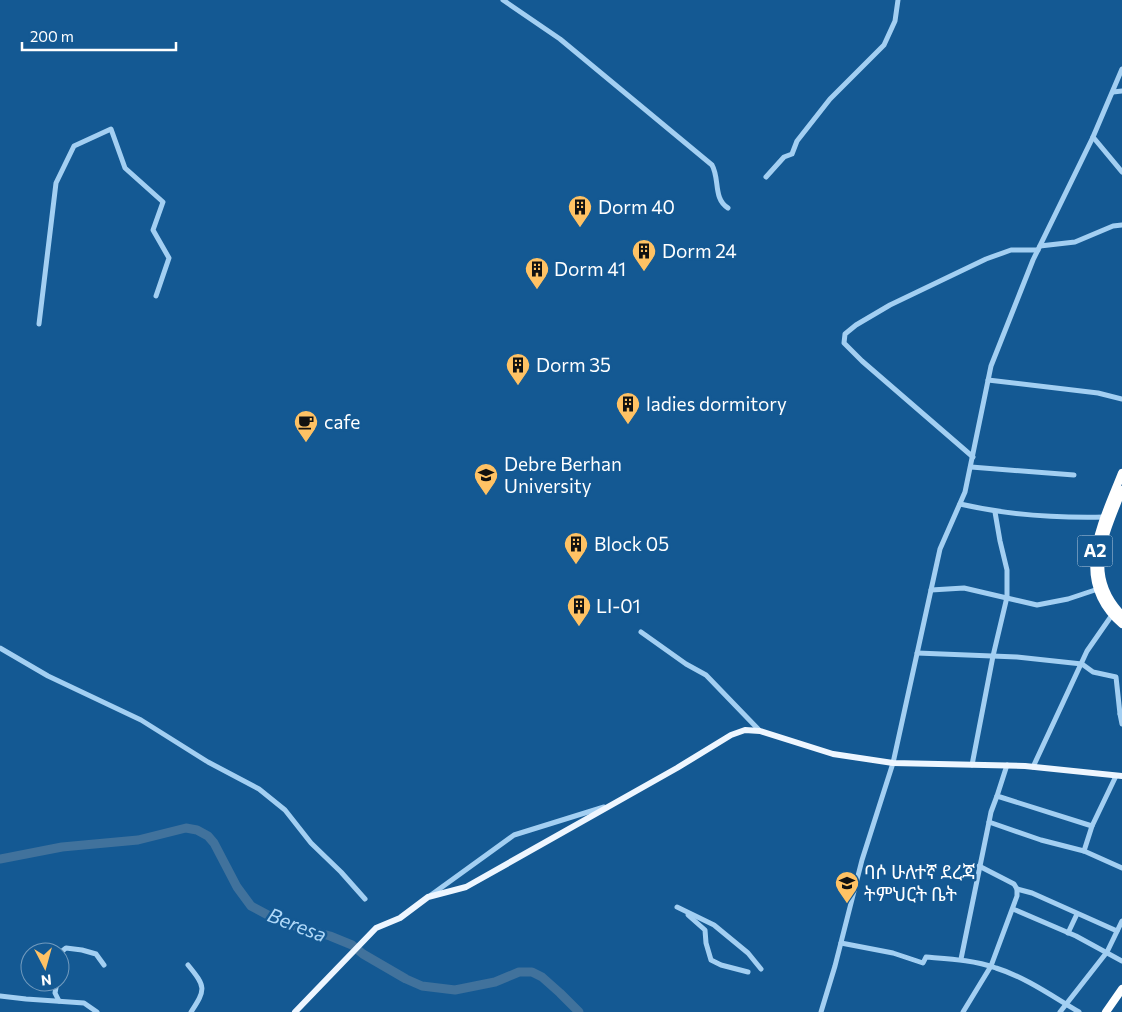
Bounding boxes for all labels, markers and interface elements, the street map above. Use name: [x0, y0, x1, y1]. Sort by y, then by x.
scale bar: [22, 20, 176, 52]
text: 200 m: [30, 27, 74, 45]
building icon: Dorm 40: [567, 194, 593, 228]
place label: Dorm 40: [598, 195, 675, 218]
building icon: Dorm 24: [631, 238, 657, 272]
place label: Dorm 24: [662, 239, 737, 262]
building icon: Dorm 41: [524, 256, 550, 290]
place label: Dorm 41: [554, 257, 626, 280]
building icon: Dorm 35: [505, 352, 531, 386]
place label: Dorm 35: [536, 353, 611, 376]
building icon: ladies dormitory: [615, 391, 641, 425]
place label: ladies dormitory: [646, 392, 787, 415]
cafe icon: cafe: [293, 409, 319, 443]
place label: cafe: [324, 410, 360, 433]
place label: Debre Berhan University: [504, 452, 622, 497]
school or university icon: Debre Berhan University: [473, 462, 499, 496]
building icon: Block 05: [563, 531, 589, 565]
place label: Block 05: [594, 532, 669, 555]
road number: A2: [1078, 536, 1112, 566]
building icon: LI-01: [566, 593, 592, 627]
place label: LI-01: [596, 594, 641, 617]
place label: ባሶ ሁለተኛ ደረጃ ትምህርት ቤት: [864, 860, 975, 905]
school or university icon: ባሶ ሁለተኛ ደረጃ ትምህርት ቤት: [834, 870, 860, 904]
water label: Beresa: [264, 902, 330, 946]
north arrow: [20, 942, 70, 992]
text: N: [40, 971, 53, 989]

